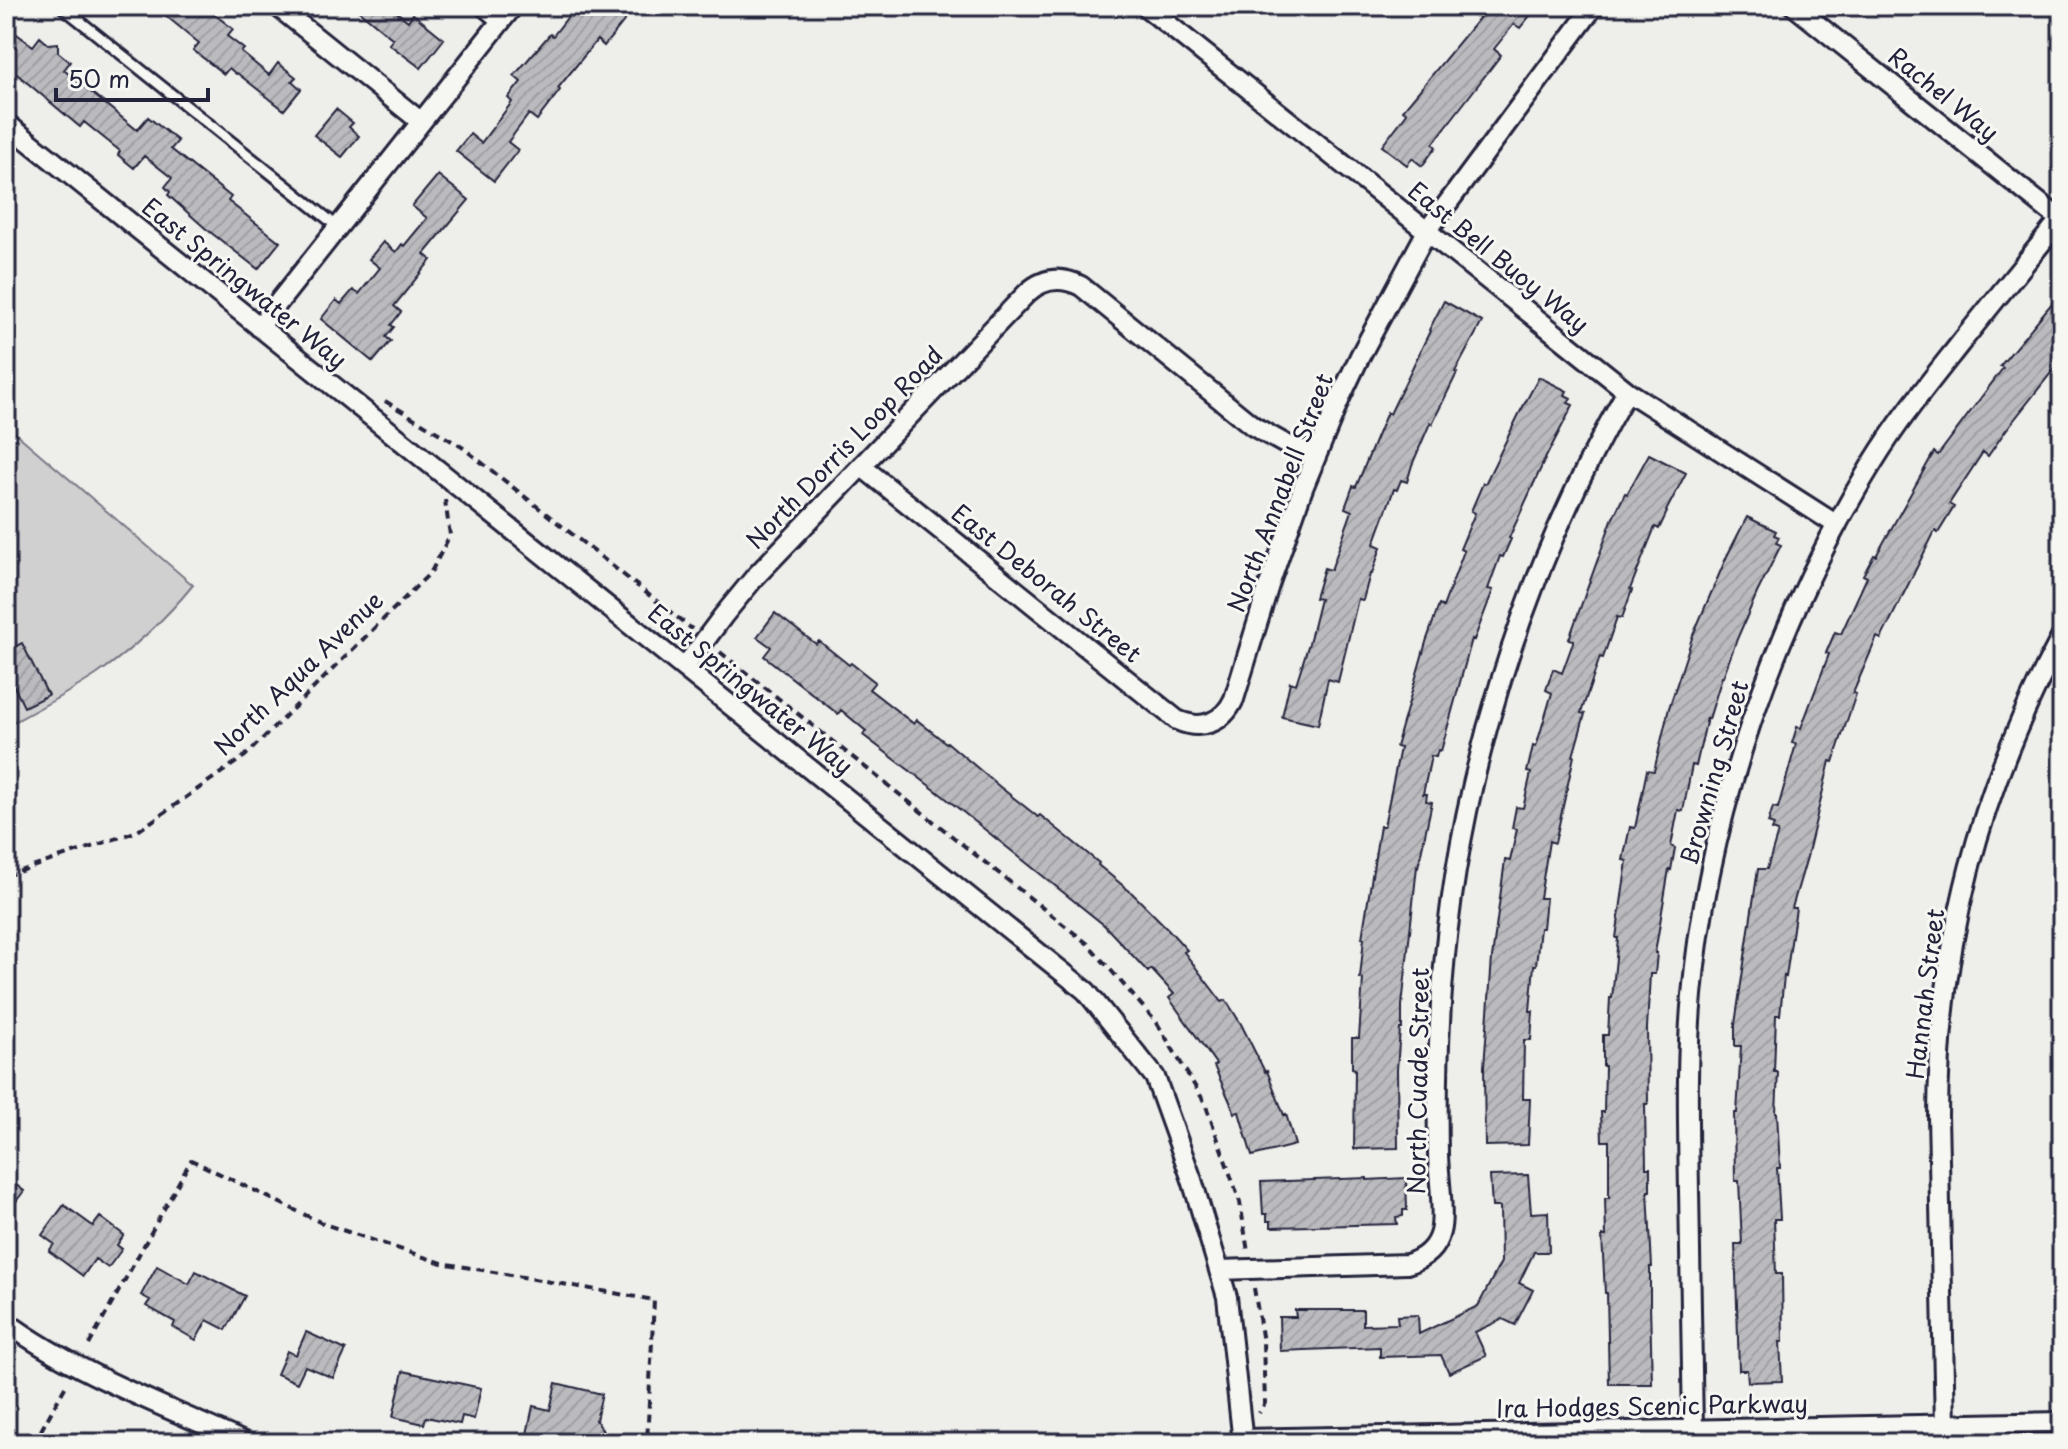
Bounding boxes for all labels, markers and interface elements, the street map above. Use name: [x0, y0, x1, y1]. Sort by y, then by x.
street label: Rachel Way: [1881, 38, 2007, 149]
scale bar: [56, 52, 208, 102]
text: 50 m: [68, 60, 130, 96]
street label: East Bell Buoy Way: [1401, 172, 1598, 341]
street label: East Springwater Way: [135, 188, 356, 377]
street label: North Dorris Loop Road: [737, 337, 950, 556]
street label: North Annabell Street: [1217, 367, 1341, 617]
street label: East Deborah Street: [945, 494, 1150, 671]
street label: North Aqua Avenue: [205, 582, 390, 763]
street label: East Springwater Way: [641, 594, 862, 783]
street label: Browning Street: [1670, 676, 1757, 869]
street label: Hannah Street: [1896, 906, 1952, 1081]
street label: North Cuade Street: [1397, 967, 1437, 1195]
street label: Ira Hodges Scenic Parkway: [1496, 1384, 1808, 1426]

